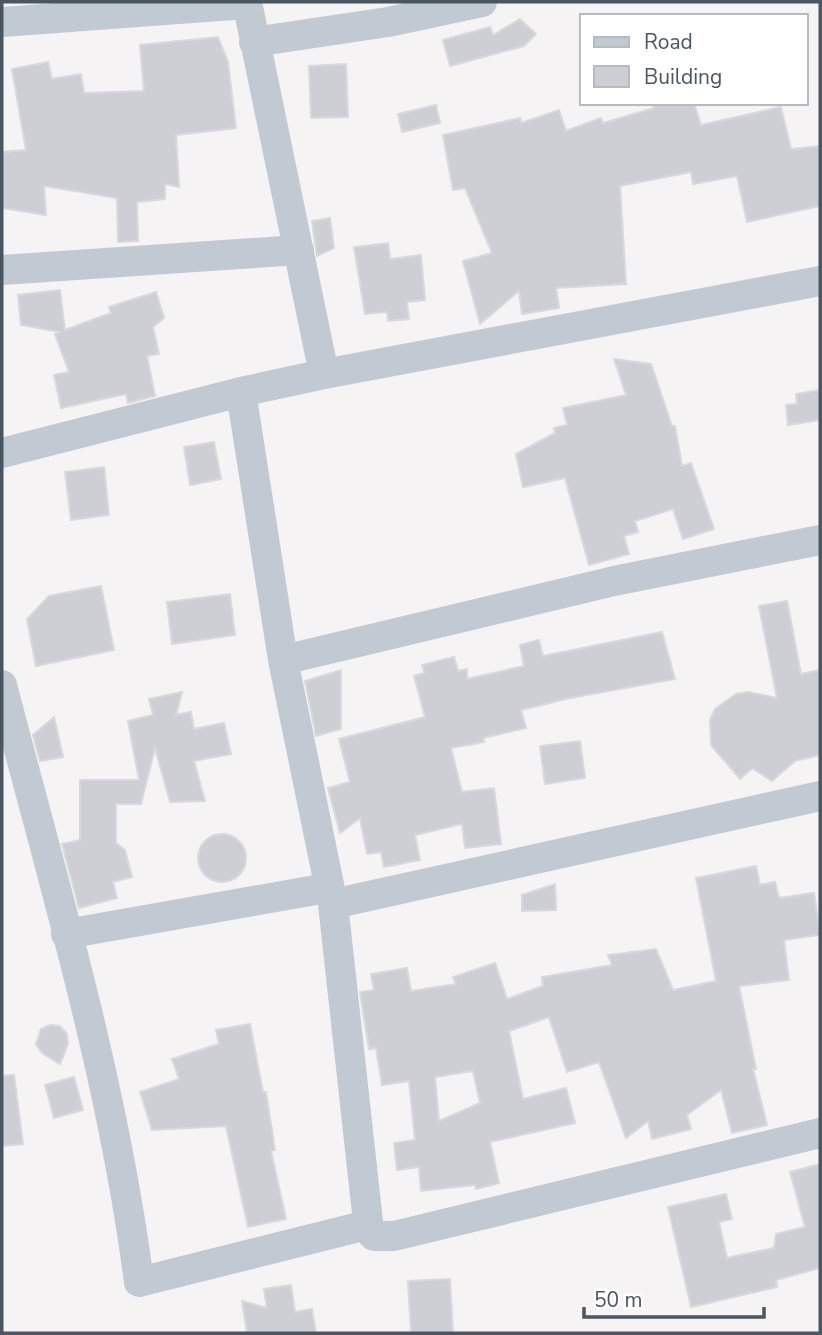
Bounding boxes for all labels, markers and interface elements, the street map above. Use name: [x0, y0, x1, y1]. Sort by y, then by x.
legend: [580, 14, 808, 105]
text: Road: [644, 28, 693, 56]
text: Building: [644, 63, 722, 91]
scale bar: [584, 1276, 764, 1320]
text: 50 m: [594, 1286, 643, 1314]

